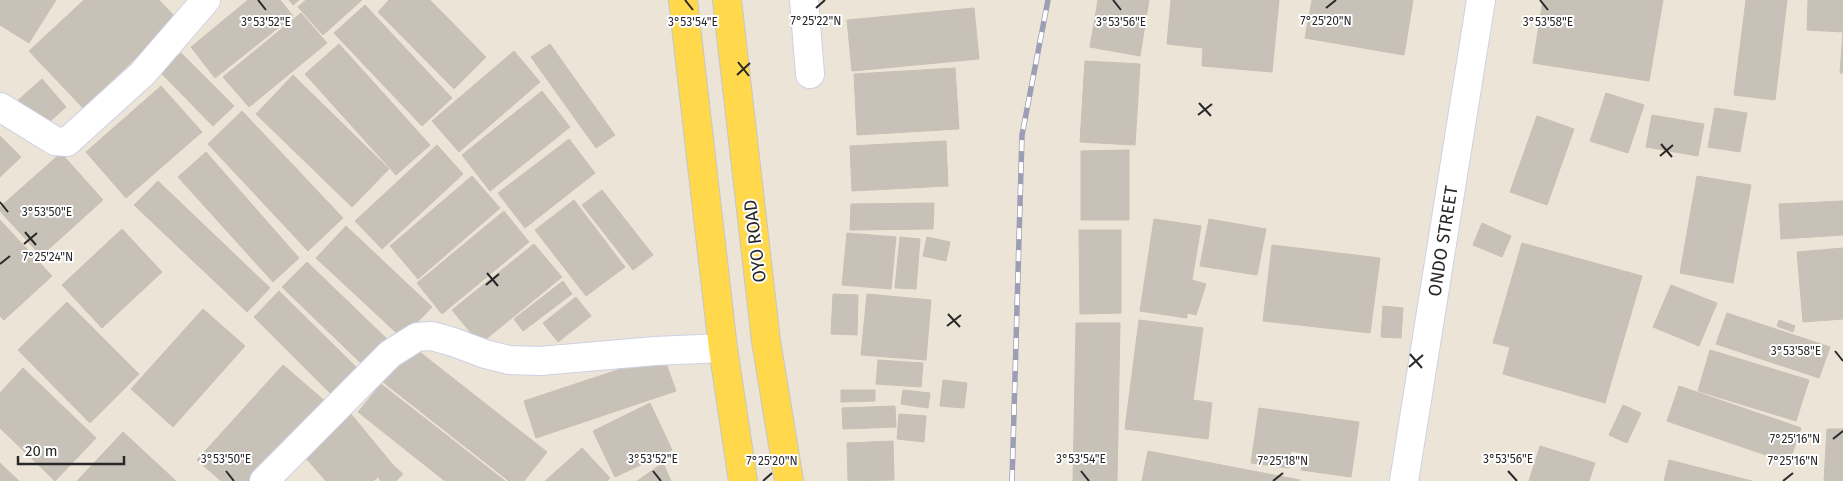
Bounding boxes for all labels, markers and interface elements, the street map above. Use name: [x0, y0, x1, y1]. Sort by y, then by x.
text: 7°25'22"N: [791, 14, 841, 28]
text: 7°25'20"N: [1300, 14, 1352, 28]
text: 3°53'52"E: [241, 15, 291, 29]
text: 3°53'54"E: [668, 15, 718, 29]
text: 3°53'56"E: [1096, 15, 1146, 29]
text: 3°53'58"E: [1523, 15, 1573, 29]
street label: ONDO STREET: [1423, 183, 1463, 298]
street label: OYO ROAD: [739, 198, 771, 284]
text: 3°53'50"E: [22, 205, 72, 219]
text: 7°25'24"N: [23, 250, 73, 264]
text: 3°53'58"E: [1771, 344, 1821, 358]
text: 7°25'16"N: [1770, 432, 1820, 446]
scale bar: [18, 434, 124, 466]
text: 20 m: [25, 442, 58, 460]
text: 3°53'50"E: [201, 452, 251, 466]
text: 3°53'52"E: [628, 452, 678, 466]
text: 3°53'54"E: [1056, 452, 1106, 466]
text: 3°53'56"E: [1483, 452, 1533, 466]
text: 7°25'20"N: [746, 454, 798, 468]
text: 7°25'18"N: [1258, 454, 1308, 468]
text: 7°25'16"N: [1768, 454, 1818, 468]

